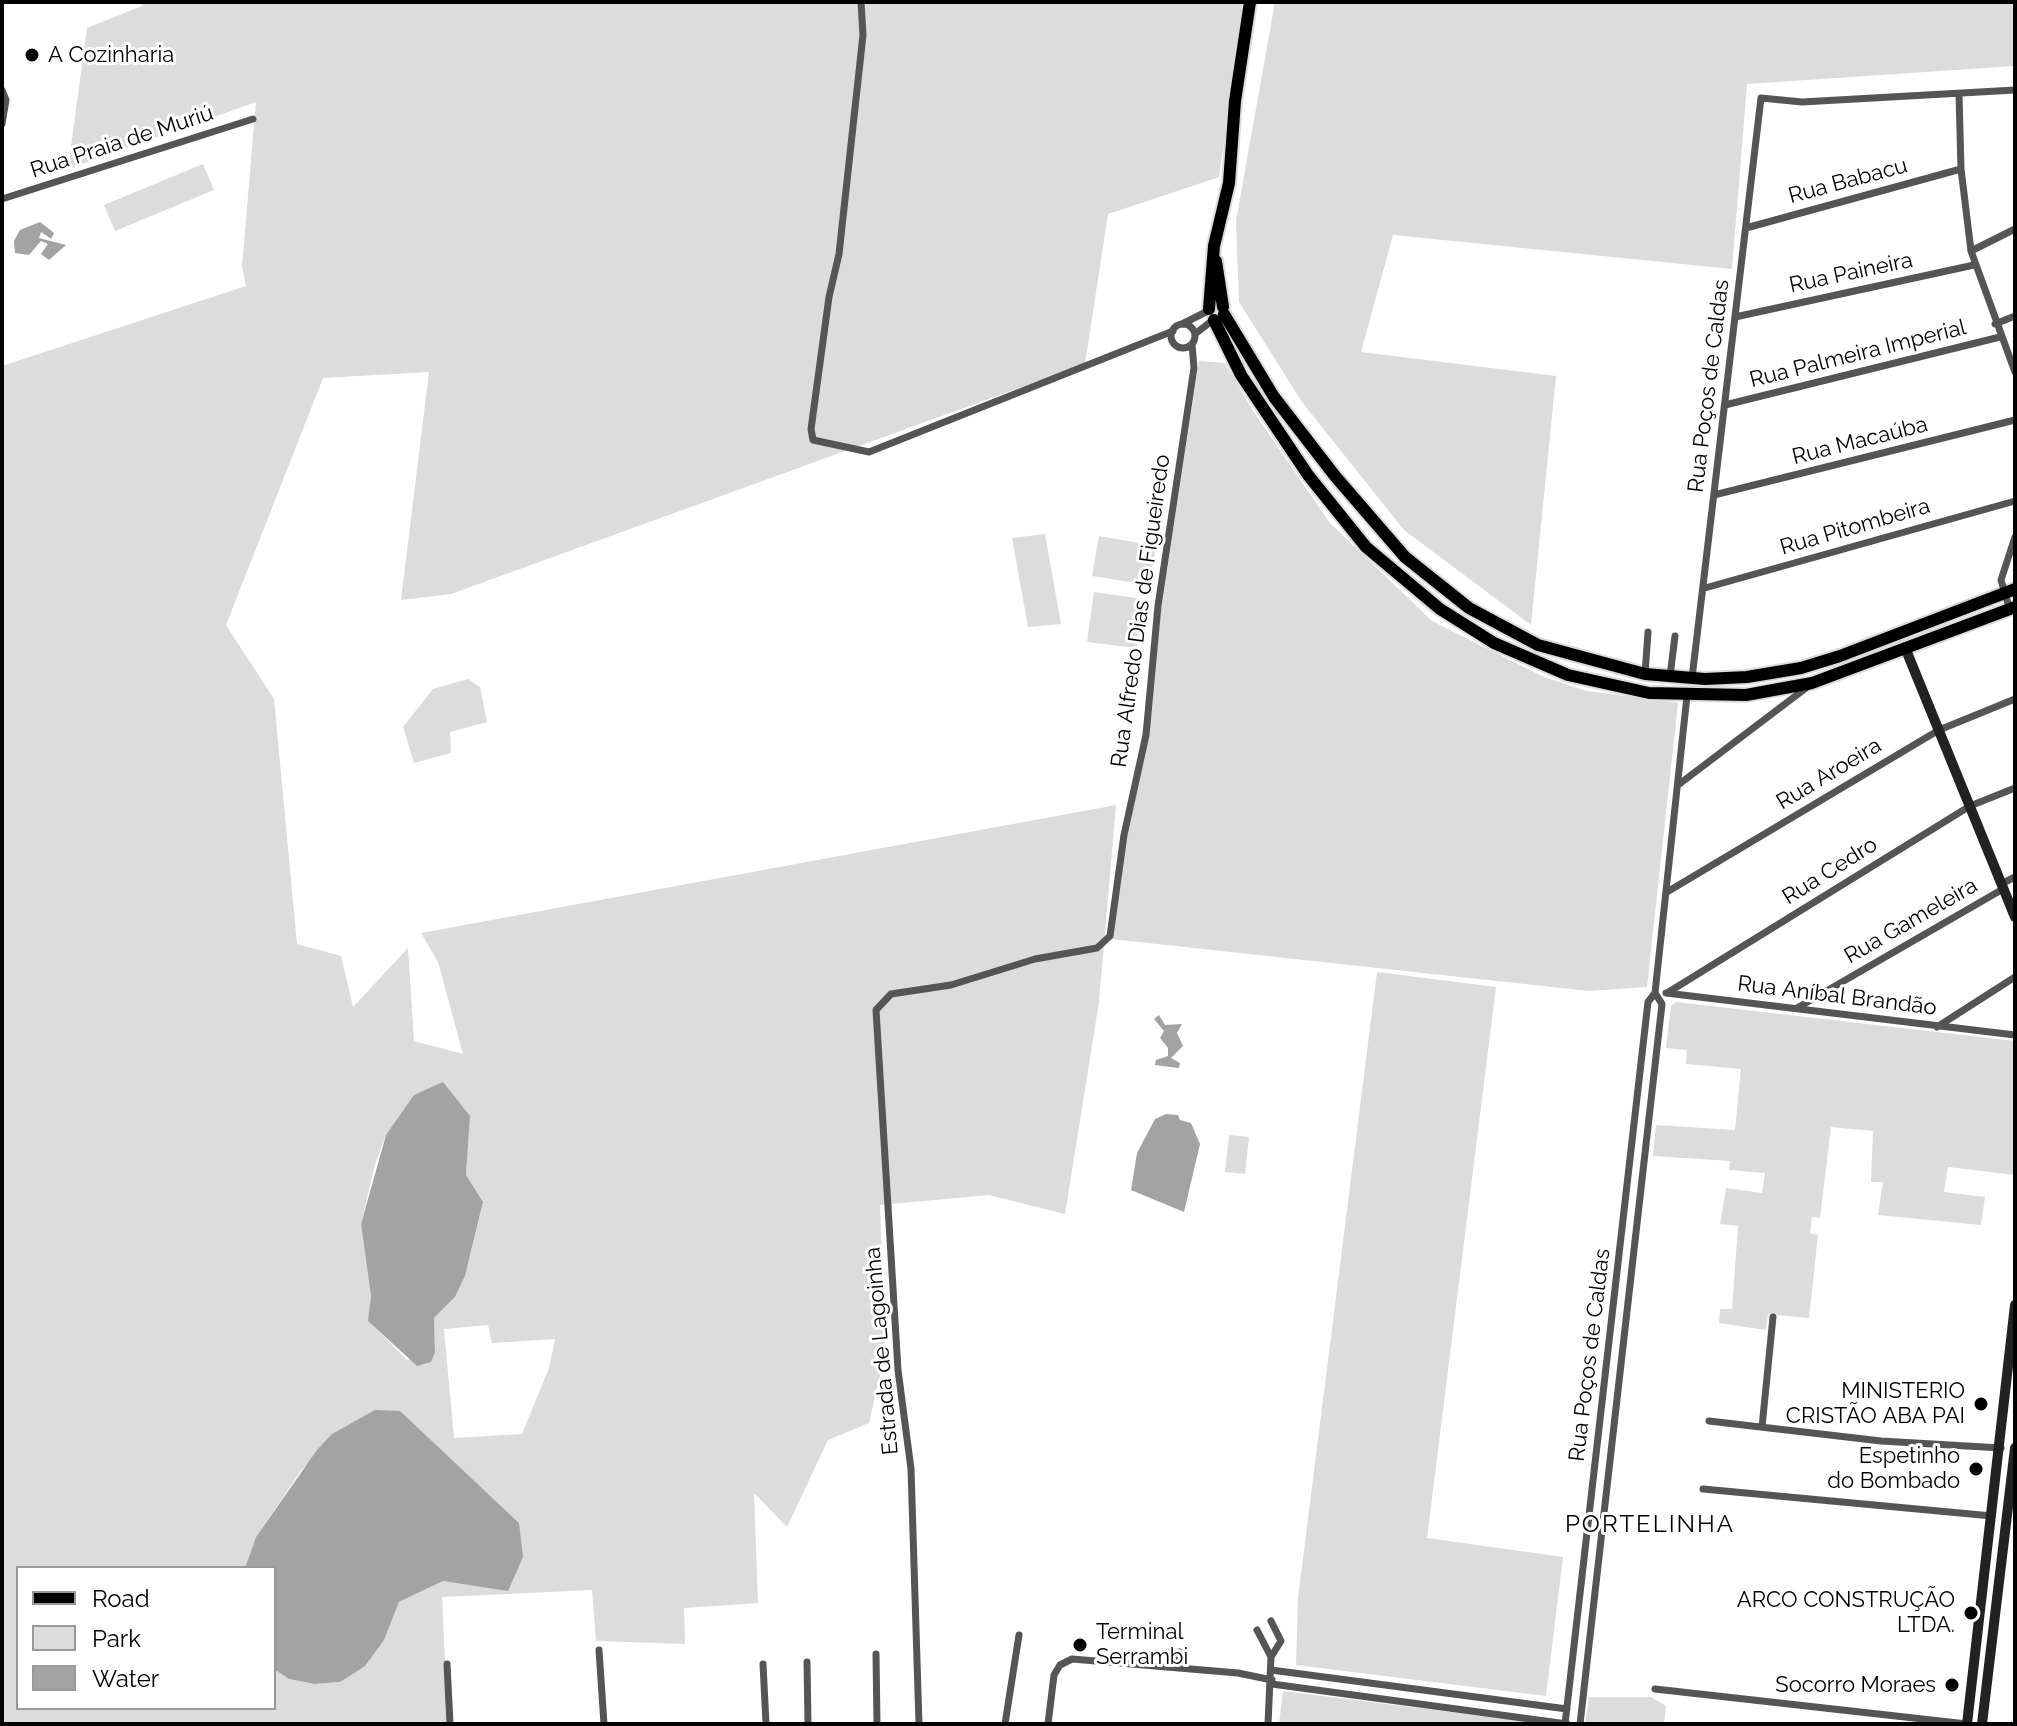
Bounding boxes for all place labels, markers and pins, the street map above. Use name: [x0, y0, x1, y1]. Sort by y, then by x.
place label: A Cozinharia: [48, 42, 174, 68]
marker: A Cozinharia: [23, 46, 41, 64]
place label: MINISTERIO CRISTÃO ABA PAI: [1786, 1378, 1965, 1430]
marker: MINISTERIO CRISTÃO ABA PAI: [1972, 1395, 1990, 1413]
place label: Espetinho do Bombado: [1827, 1443, 1960, 1494]
marker: Espetinho do Bombado: [1967, 1460, 1985, 1478]
place label: ARCO CONSTRUÇÃO LTDA.: [1737, 1587, 1955, 1638]
marker: ARCO CONSTRUÇÃO LTDA.: [1962, 1604, 1980, 1622]
place label: Terminal Serrambi: [1096, 1619, 1188, 1670]
marker: Terminal Serrambi: [1071, 1636, 1089, 1654]
place label: Socorro Moraes: [1775, 1672, 1936, 1698]
marker: Socorro Moraes: [1943, 1676, 1961, 1694]

